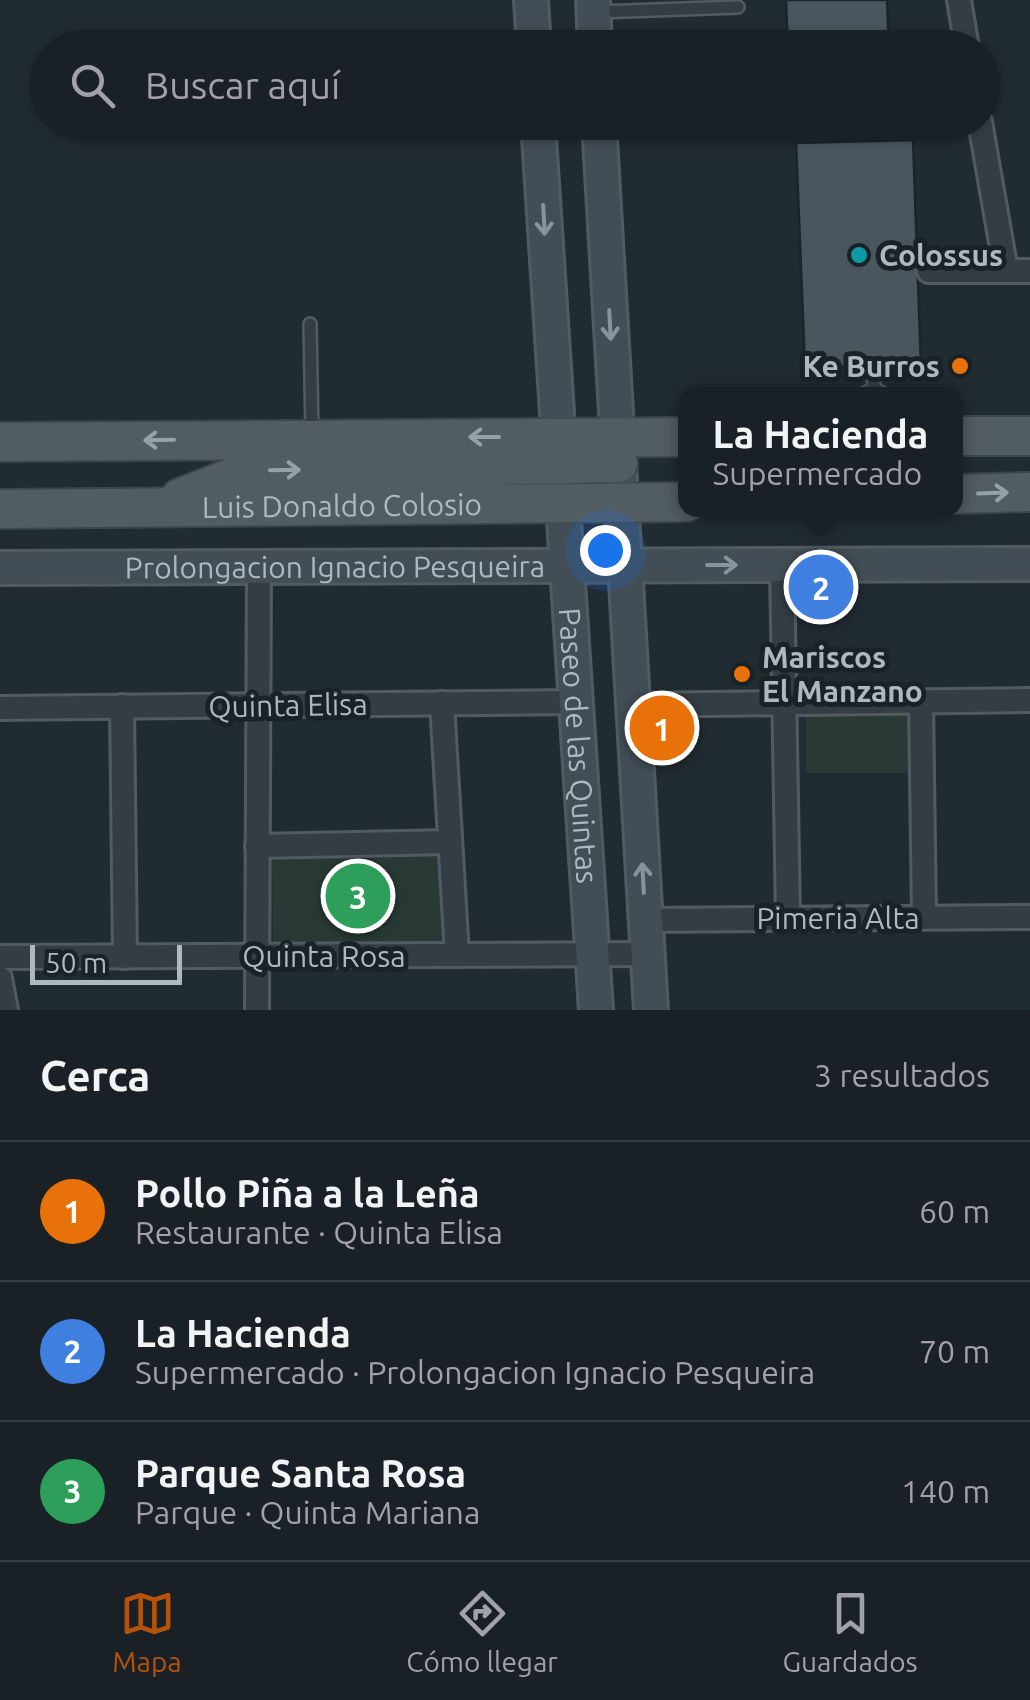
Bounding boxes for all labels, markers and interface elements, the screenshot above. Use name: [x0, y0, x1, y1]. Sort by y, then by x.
search box: [30, 30, 1000, 140]
icon: search: [65, 58, 120, 113]
text: Buscar aquí: [145, 64, 340, 106]
one-way arrow: [535, 203, 554, 235]
place label: Colossus: [879, 238, 1003, 272]
marker: Colossus: [848, 244, 870, 266]
one-way arrow: [601, 308, 620, 340]
place label: Ke Burros: [803, 349, 940, 383]
marker: Ke Burros: [949, 355, 971, 377]
popup: [678, 387, 963, 517]
text: La Hacienda: [713, 413, 928, 455]
one-way arrow: [468, 428, 500, 447]
one-way arrow: [143, 430, 175, 449]
text: Supermercado: [713, 455, 922, 491]
one-way arrow: [268, 460, 300, 479]
one-way arrow: [976, 483, 1009, 502]
street label: Luis Donaldo Colosio: [202, 487, 482, 524]
your location: [580, 525, 631, 576]
street label: Prolongacion Ignacio Pesqueira: [125, 549, 545, 585]
pin: 2: [788, 550, 854, 624]
one-way arrow: [706, 556, 738, 574]
street label: Paseo de las Quintas: [553, 607, 605, 885]
place label: Mariscos El Manzano: [762, 640, 923, 708]
marker: Mariscos El Manzano: [731, 663, 753, 685]
street label: Quinta Elisa: [208, 687, 368, 723]
pin: 1: [630, 690, 694, 766]
pin: 3: [326, 858, 390, 934]
one-way arrow: [633, 862, 652, 894]
street label: Pimeria Alta: [756, 901, 920, 935]
street label: Quinta Rosa: [242, 939, 406, 973]
scale bar: [30, 940, 182, 984]
text: 50 m: [45, 947, 107, 978]
text: Cerca: [40, 1052, 150, 1099]
text: 3 resultados: [814, 1057, 990, 1093]
text: Pollo Piña a la Leña: [135, 1172, 480, 1214]
text: 1: [63, 1193, 82, 1229]
text: 60 m: [919, 1193, 990, 1229]
text: Restaurante · Quinta Elisa: [135, 1214, 503, 1250]
text: La Hacienda: [135, 1312, 351, 1354]
text: 2: [63, 1333, 82, 1369]
text: 70 m: [919, 1333, 990, 1369]
text: Supermercado · Prolongacion Ignacio Pesqueira: [135, 1354, 815, 1390]
text: Parque Santa Rosa: [135, 1452, 466, 1494]
text: 3: [63, 1473, 82, 1509]
text: 140 m: [901, 1473, 990, 1509]
text: Parque · Quinta Mariana: [135, 1494, 480, 1530]
tab: Mapa: [112, 1586, 182, 1677]
tab: Cómo llegar: [406, 1586, 558, 1677]
tab: Guardados: [783, 1586, 918, 1677]

